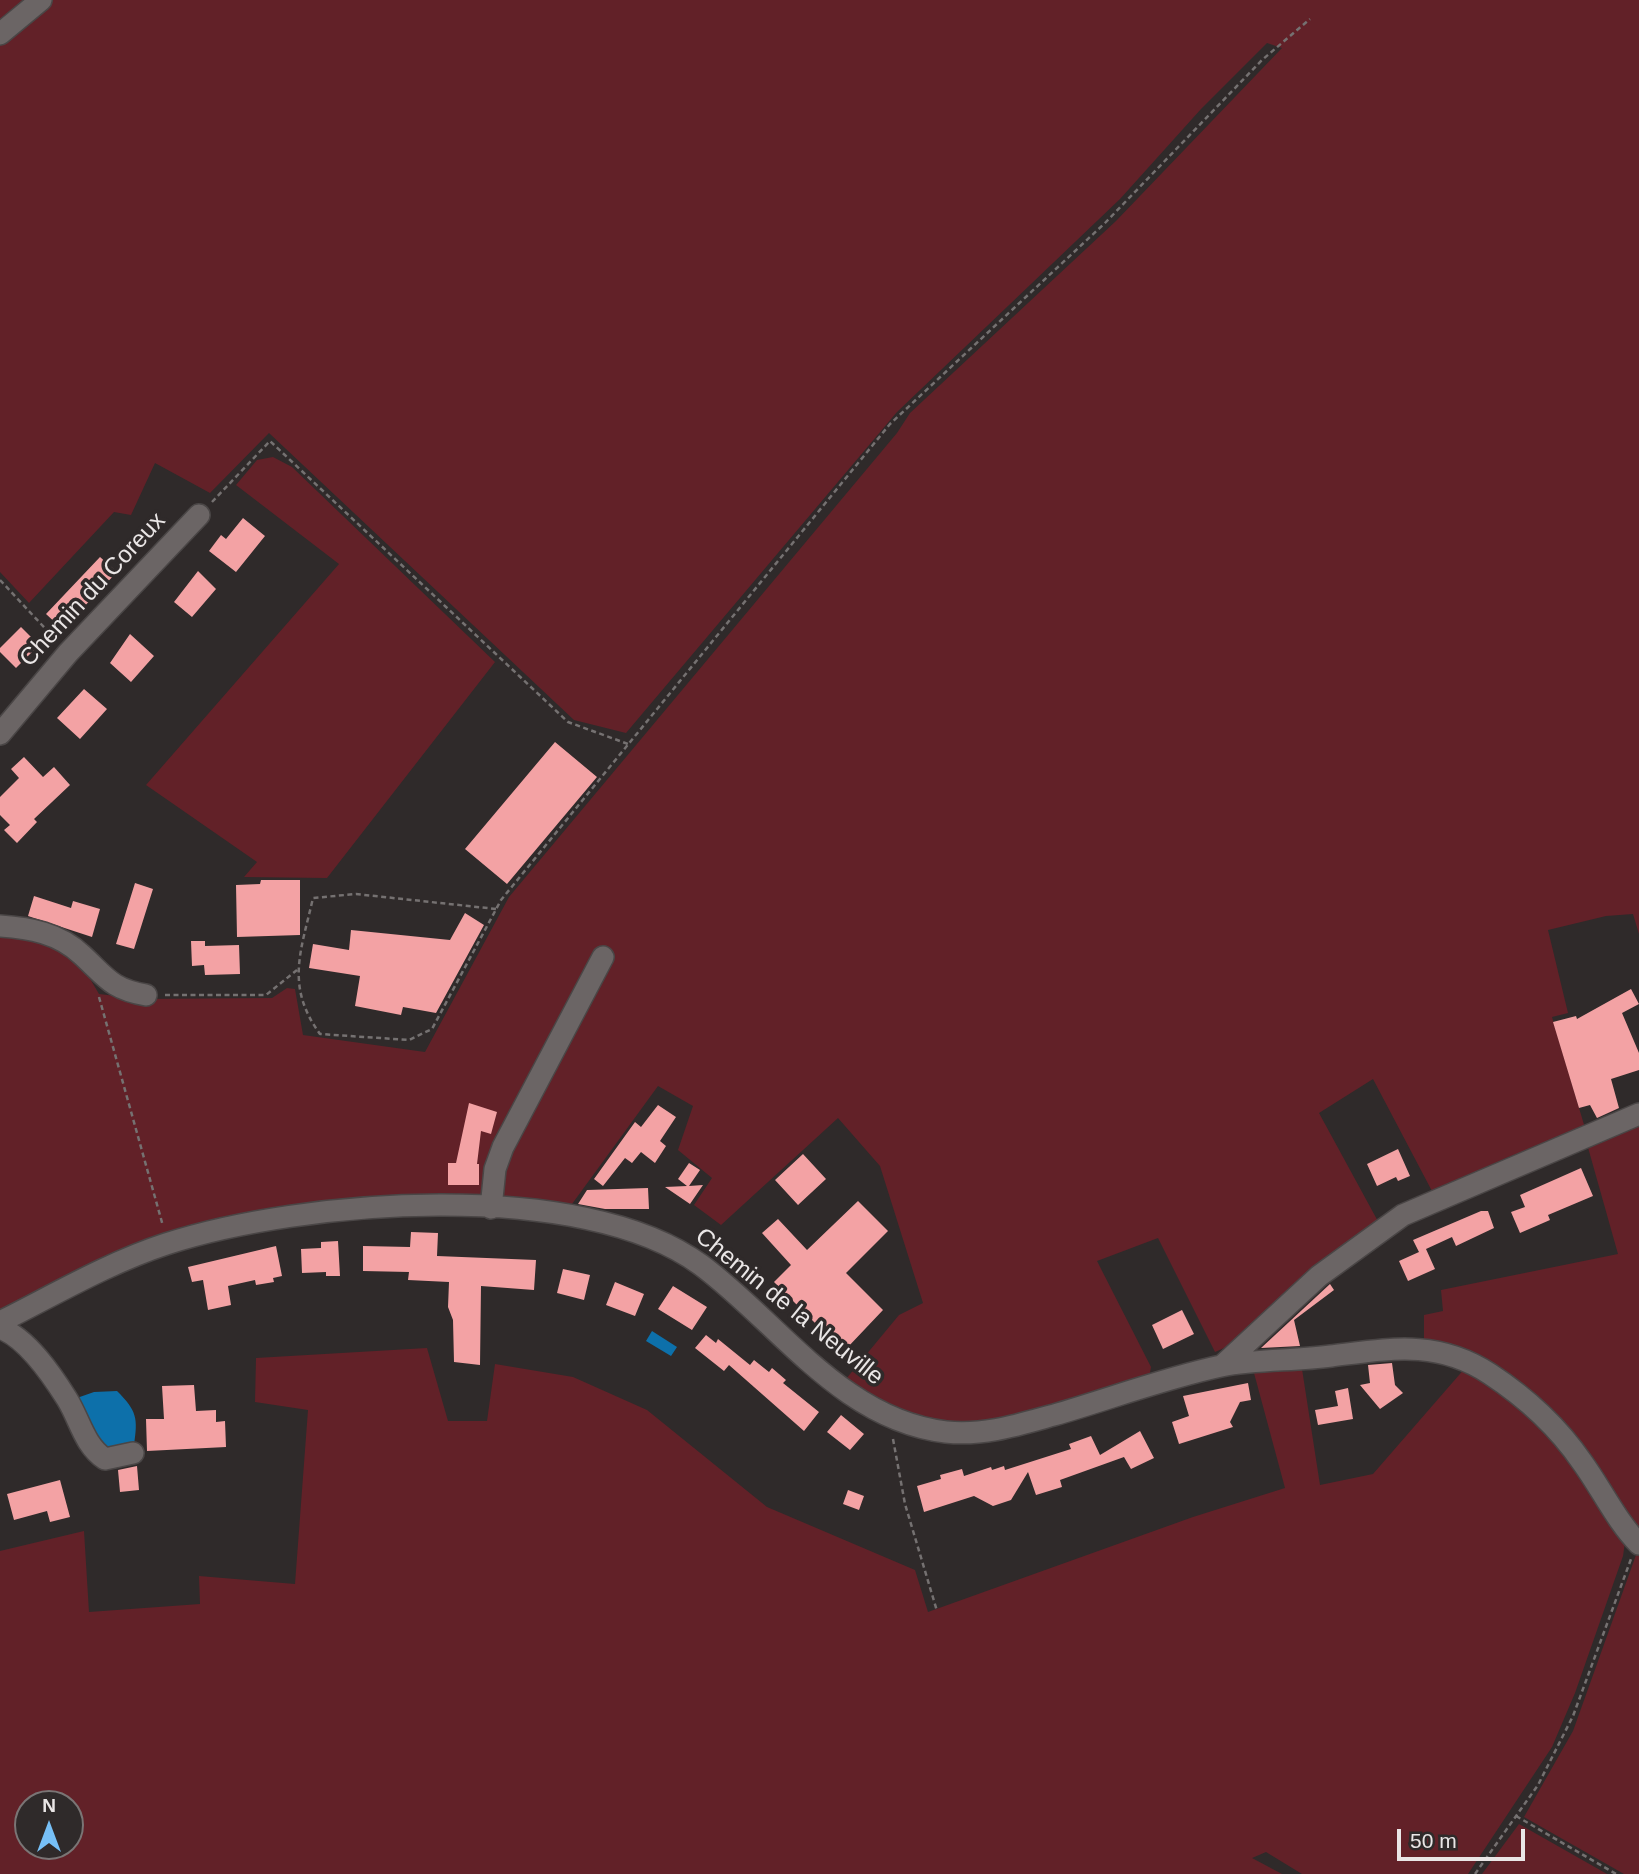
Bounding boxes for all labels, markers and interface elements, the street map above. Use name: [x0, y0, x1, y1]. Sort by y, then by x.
street label: Chemin du Coreux: [14, 507, 172, 673]
street label: Chemin de la Neuville: [689, 1222, 889, 1392]
north arrow: [14, 1790, 84, 1860]
text: N: [42, 1795, 56, 1816]
scale bar: [1401, 1814, 1529, 1858]
text: 50 m: [1410, 1829, 1457, 1852]

